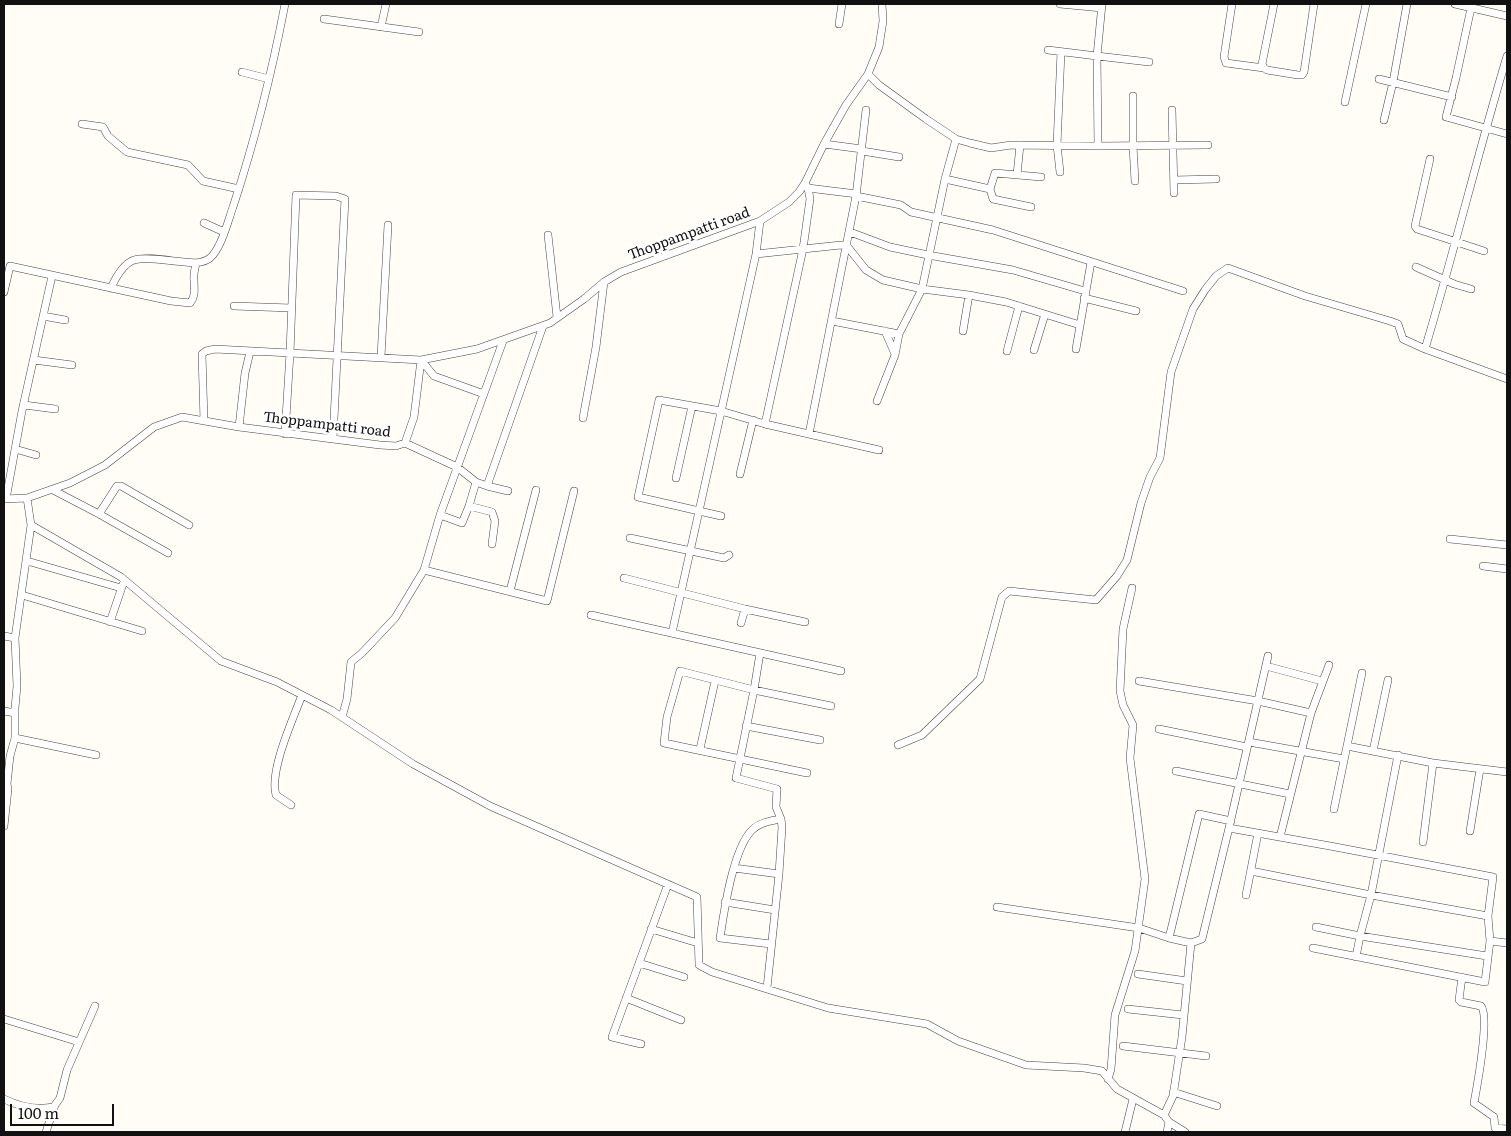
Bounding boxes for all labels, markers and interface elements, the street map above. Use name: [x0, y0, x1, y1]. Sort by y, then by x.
street label: Thoppampatti road: [626, 204, 752, 264]
street label: Thoppampatti road: [262, 409, 392, 441]
scale bar: [12, 1094, 116, 1126]
text: 100 m: [18, 1101, 59, 1124]

